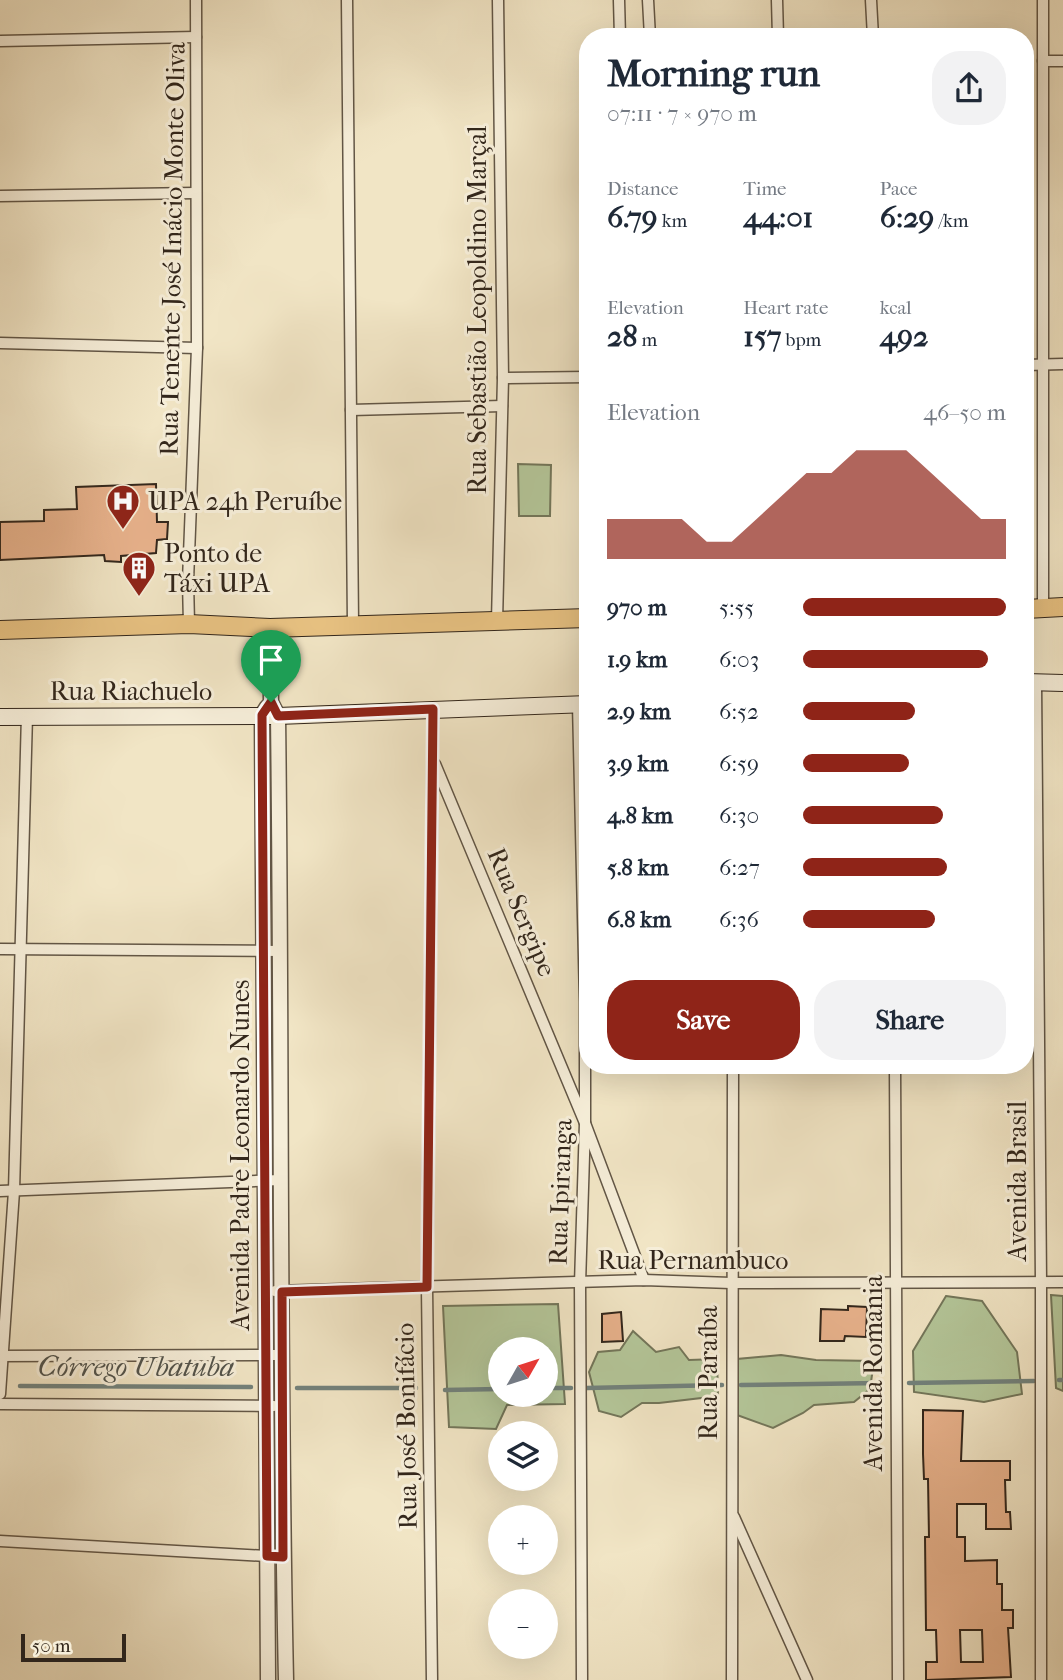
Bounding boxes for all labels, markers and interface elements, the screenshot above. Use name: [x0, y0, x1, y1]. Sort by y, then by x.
street label: Rua Tenente José Inácio Monte Oliva: [153, 41, 192, 456]
text: Morning run: [607, 51, 820, 96]
button: share: [932, 51, 1006, 125]
text: 07:11 · 7 × 970 m: [607, 100, 757, 127]
street label: Rua Sebastião Leopoldino Marçal: [462, 125, 493, 495]
text: Distance: [607, 178, 678, 200]
text: Time: [743, 178, 787, 200]
text: Pace: [880, 178, 918, 200]
text: 6.79: [607, 200, 658, 235]
text: 44:01: [743, 200, 813, 235]
text: 6:29: [880, 200, 934, 235]
text: km: [658, 210, 687, 232]
text: /km: [934, 210, 969, 232]
text: Elevation: [607, 297, 684, 319]
text: Heart rate: [743, 297, 828, 319]
text: kcal: [880, 297, 912, 319]
text: 28: [607, 319, 638, 354]
text: 157: [743, 319, 781, 354]
text: 492: [880, 319, 929, 354]
text: m: [638, 329, 657, 351]
text: bpm: [781, 329, 821, 351]
text: Elevation: [607, 399, 700, 426]
text: 46–50 m: [923, 399, 1006, 426]
hospital icon: UPA 24h Peruíbe: [104, 482, 142, 531]
place label: UPA 24h Peruíbe: [148, 486, 342, 517]
place label: Ponto de Táxi UPA: [164, 538, 271, 599]
building icon: Ponto de Táxi UPA: [120, 549, 158, 598]
text: 970 m: [607, 594, 667, 621]
text: 5:55: [719, 594, 754, 621]
pin: [241, 630, 301, 702]
icon: arrive: [252, 641, 290, 679]
text: 1.9 km: [607, 646, 667, 673]
text: 6:03: [719, 646, 759, 673]
street label: Rua Riachuelo: [50, 676, 212, 707]
text: 2.9 km: [607, 698, 671, 725]
text: 6:52: [719, 698, 759, 725]
text: 3.9 km: [607, 750, 669, 777]
text: 6:59: [719, 750, 759, 777]
text: 4.8 km: [607, 802, 673, 829]
text: 6:30: [719, 802, 759, 829]
street label: Rua Sergipe: [481, 843, 563, 981]
text: 5.8 km: [607, 854, 669, 881]
text: 6:27: [719, 854, 760, 881]
text: 6.8 km: [607, 906, 671, 933]
text: 6:36: [719, 906, 759, 933]
street label: Avenida Padre Leonardo Nunes: [225, 980, 256, 1331]
button: Save: [607, 980, 800, 1060]
button: Share: [814, 980, 1006, 1060]
street label: Avenida Brasil: [1002, 1101, 1033, 1262]
street label: Rua Ipiranga: [542, 1117, 579, 1266]
street label: Rua Pernambuco: [597, 1245, 789, 1276]
street label: Avenida Romania: [858, 1274, 889, 1472]
street label: Rua Paraíba: [693, 1305, 724, 1440]
street label: Rua José Bonifácio: [389, 1322, 424, 1530]
north arrow: [488, 1337, 558, 1407]
map controls: [488, 1337, 558, 1659]
water label: Córrego Ubatuba: [38, 1350, 234, 1383]
button: layers: [488, 1421, 558, 1491]
button: +: [488, 1505, 558, 1575]
button: −: [488, 1589, 558, 1659]
scale bar: [21, 1631, 126, 1663]
text: 50 m: [32, 1635, 71, 1657]

